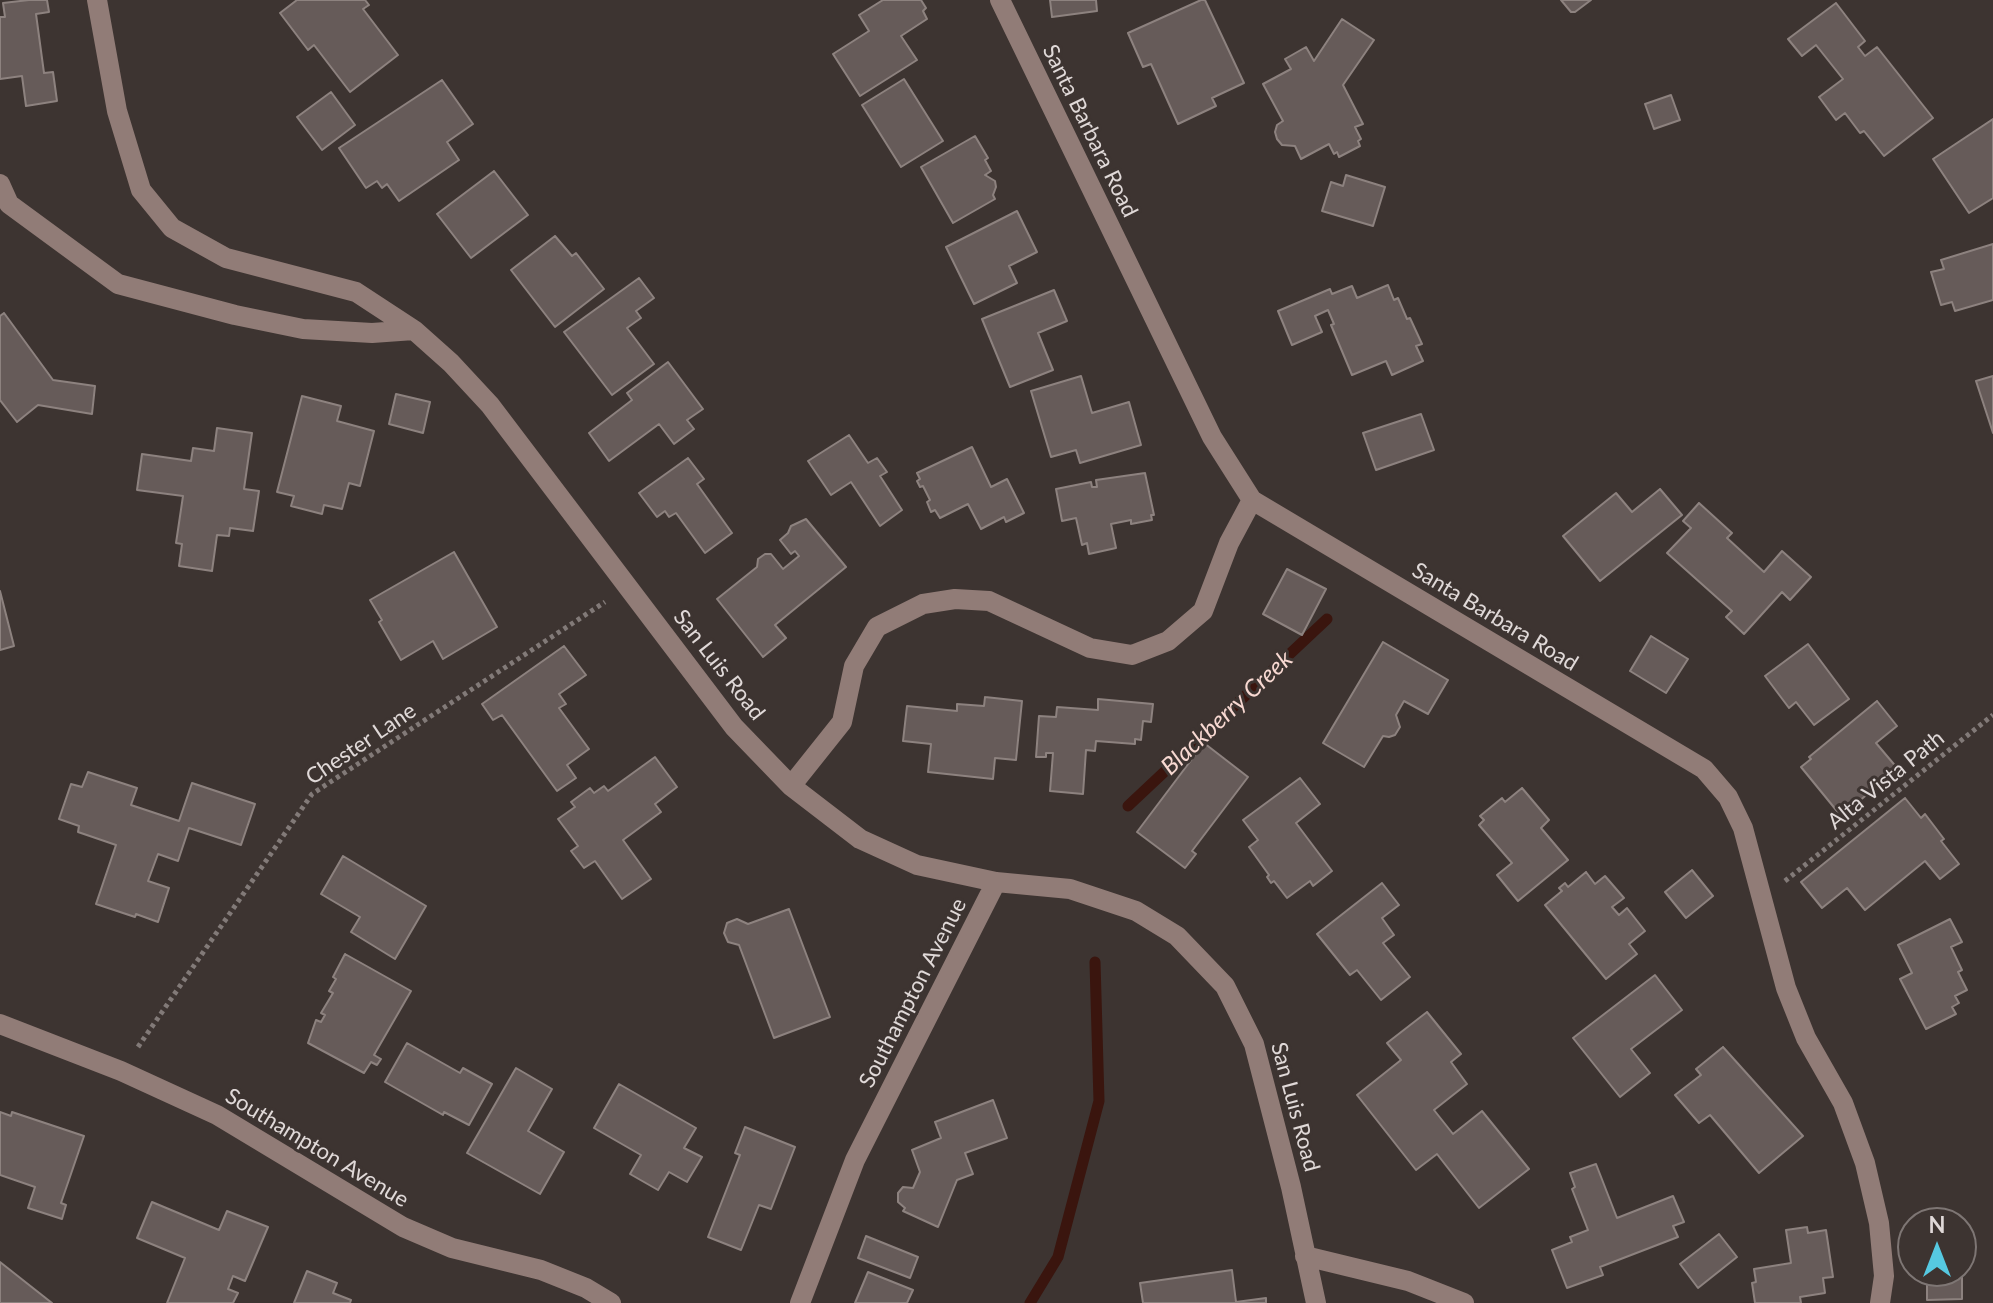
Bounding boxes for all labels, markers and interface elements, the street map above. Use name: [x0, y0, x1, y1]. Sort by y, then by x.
street label: Santa Barbara Road: [1037, 40, 1143, 222]
street label: Santa Barbara Road: [1407, 557, 1583, 677]
street label: San Luis Road: [668, 605, 770, 725]
water label: Blackberry Creek: [1155, 645, 1299, 781]
street label: Chester Lane: [301, 697, 421, 791]
street label: Alta Vista Path: [1822, 725, 1950, 835]
street label: Southampton Avenue: [854, 894, 972, 1092]
street label: San Luis Road: [1265, 1039, 1325, 1175]
street label: Southampton Avenue: [221, 1083, 413, 1213]
north arrow: [1897, 1207, 1977, 1287]
text: N: [1929, 1211, 1945, 1238]

